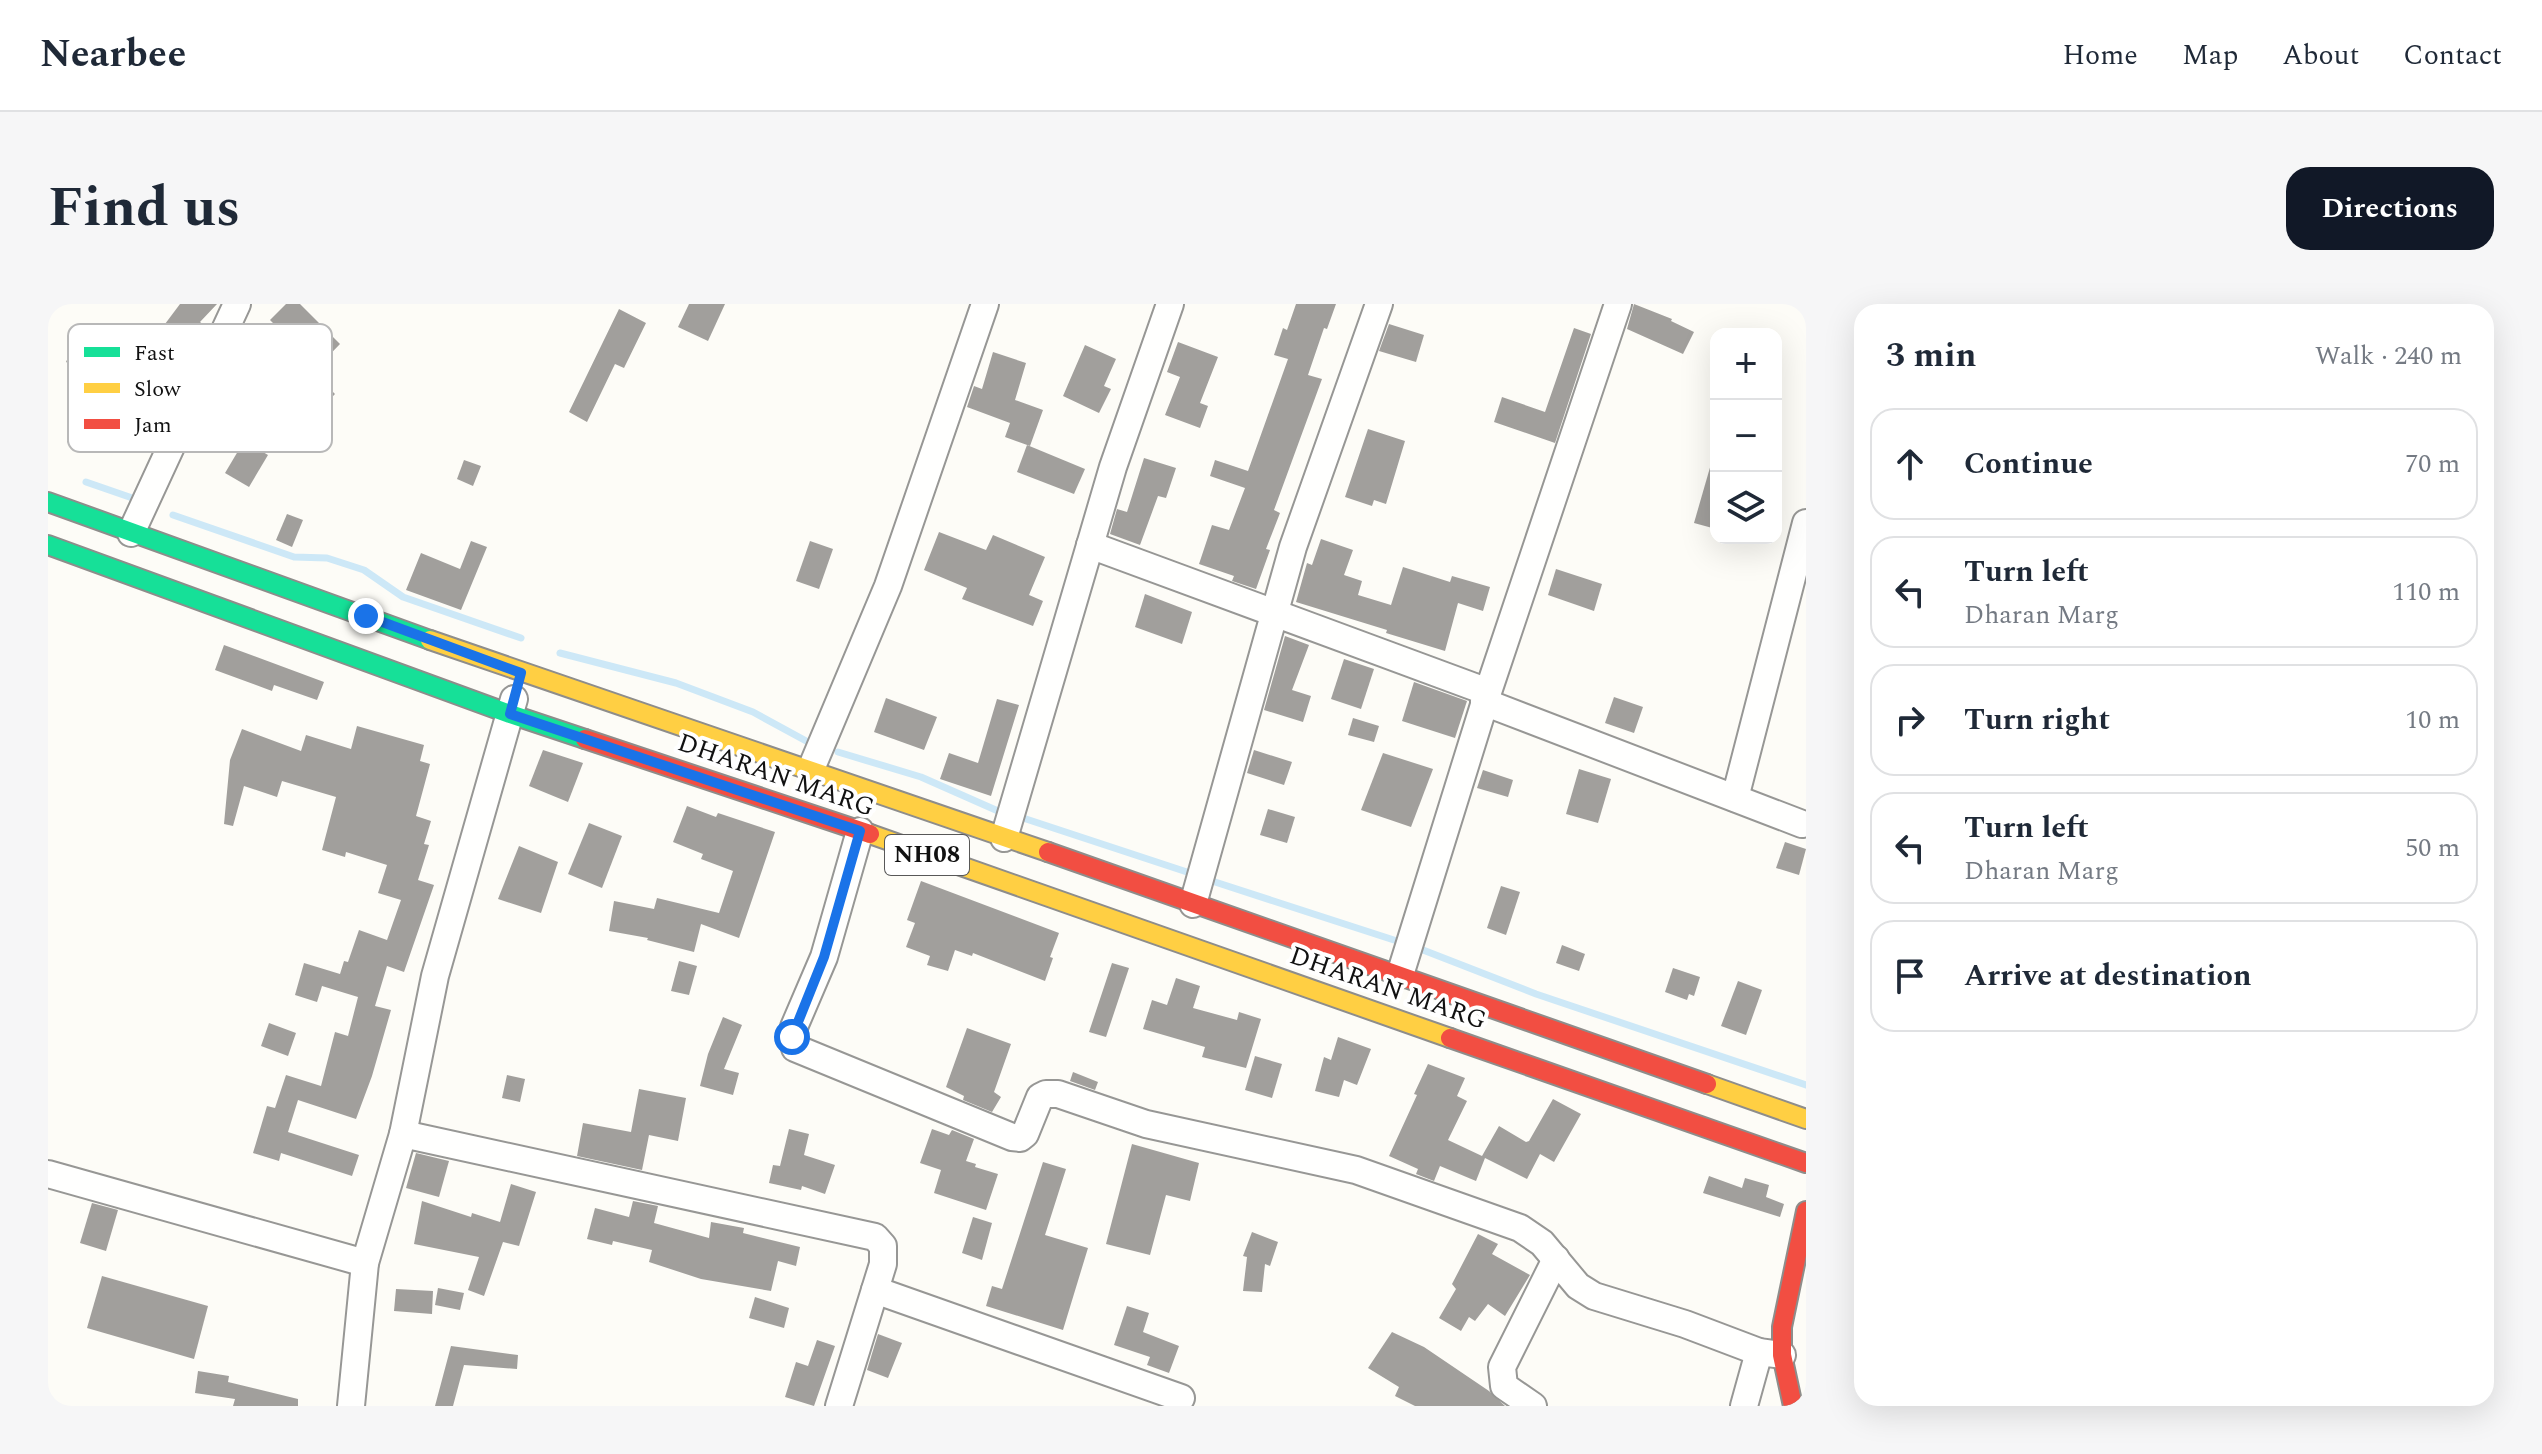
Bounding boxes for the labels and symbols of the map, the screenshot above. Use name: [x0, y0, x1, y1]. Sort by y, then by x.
legend: [68, 324, 332, 452]
text: Fast: [134, 337, 175, 370]
text: Slow: [134, 373, 182, 406]
text: Jam: [134, 409, 172, 442]
route end: [348, 598, 384, 634]
street label: DHARAN MARG: [672, 723, 880, 827]
road number: NH08: [885, 835, 969, 875]
street label: DHARAN MARG: [1284, 936, 1492, 1040]
route start: [774, 1019, 810, 1055]

